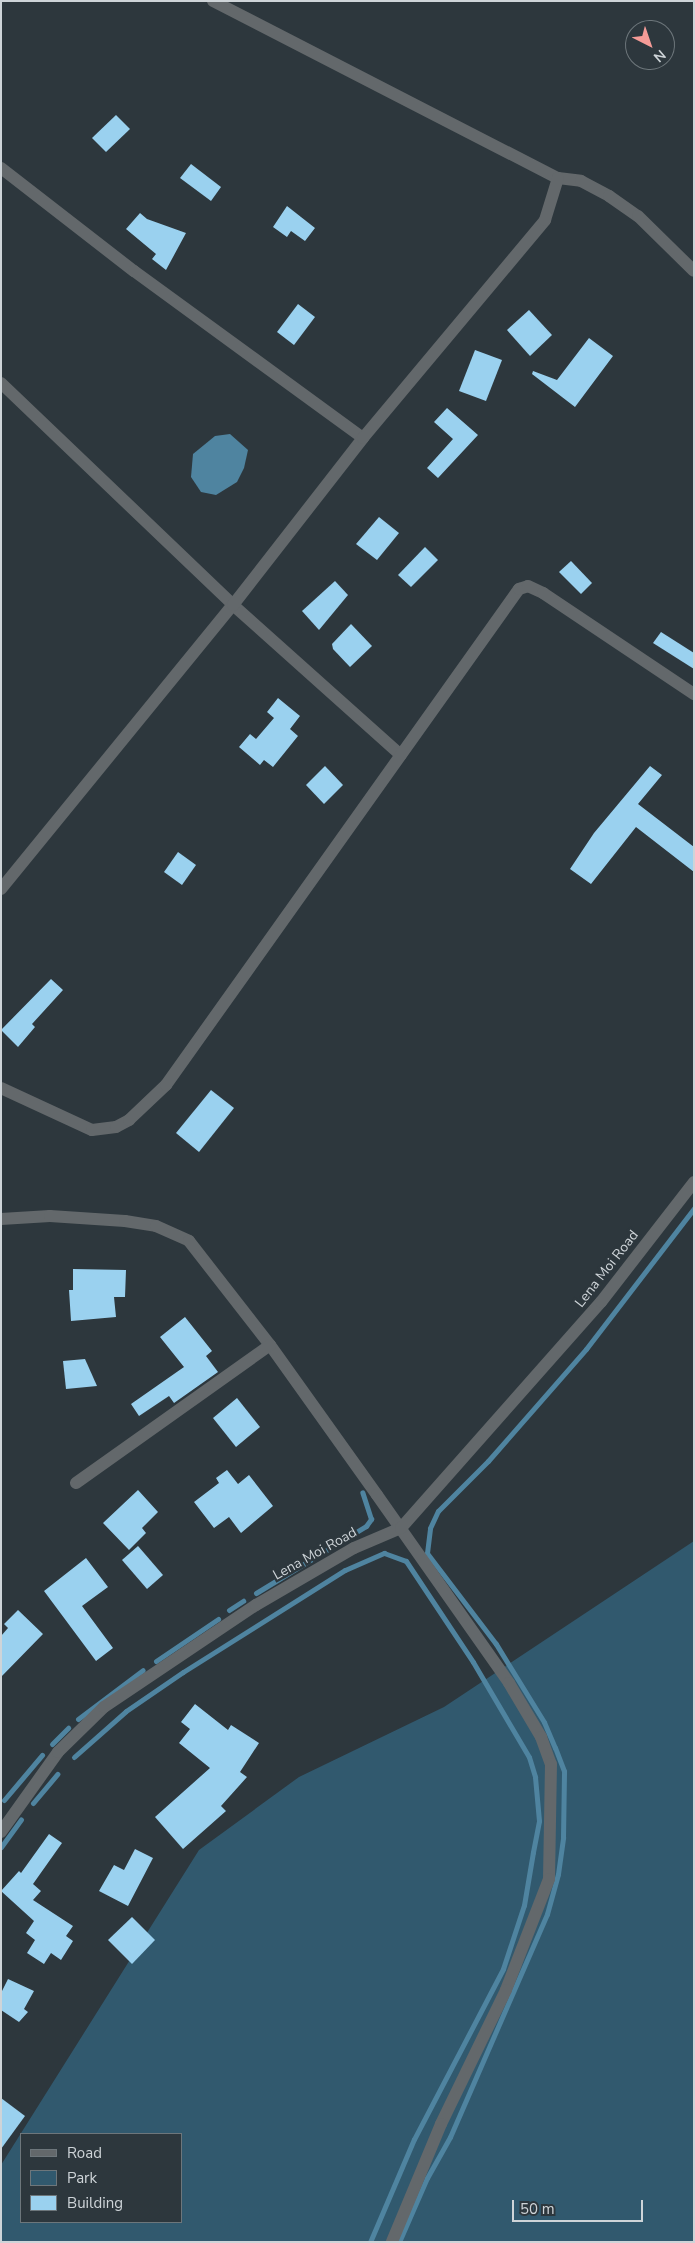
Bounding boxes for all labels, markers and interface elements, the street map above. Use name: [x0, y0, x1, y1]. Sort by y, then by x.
north arrow: [625, 20, 675, 70]
text: N: [649, 45, 670, 67]
street label: Lena Moi Road: [572, 1227, 642, 1311]
street label: Lena Moi Road: [270, 1524, 360, 1584]
legend: [20, 2133, 182, 2223]
text: Road: [67, 2143, 102, 2163]
text: Park: [67, 2168, 97, 2188]
scale bar: [515, 2190, 646, 2222]
text: Building: [67, 2193, 123, 2213]
text: 50 m: [520, 2199, 555, 2219]

